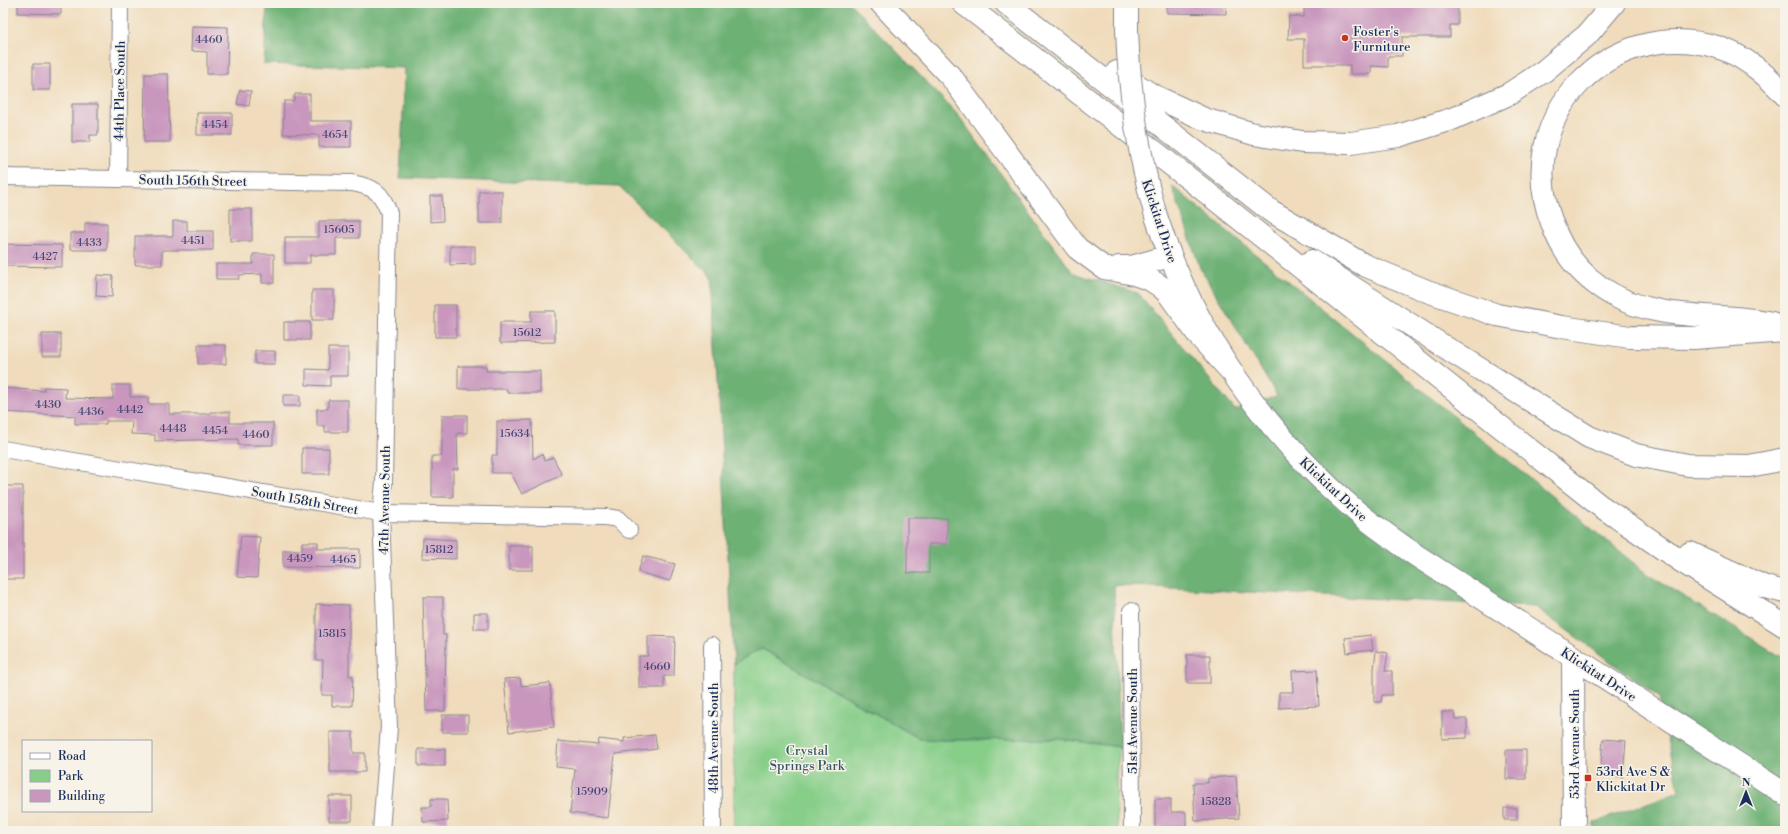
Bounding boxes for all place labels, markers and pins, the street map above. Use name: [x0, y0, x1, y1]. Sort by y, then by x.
place label: Foster's Furniture: [1353, 24, 1411, 55]
marker: Foster's Furniture: [1340, 33, 1350, 43]
place label: 53rd Ave S & Klickitat Dr: [1596, 764, 1671, 795]
marker: 53rd Ave S & Klickitat Dr: [1583, 773, 1593, 783]

